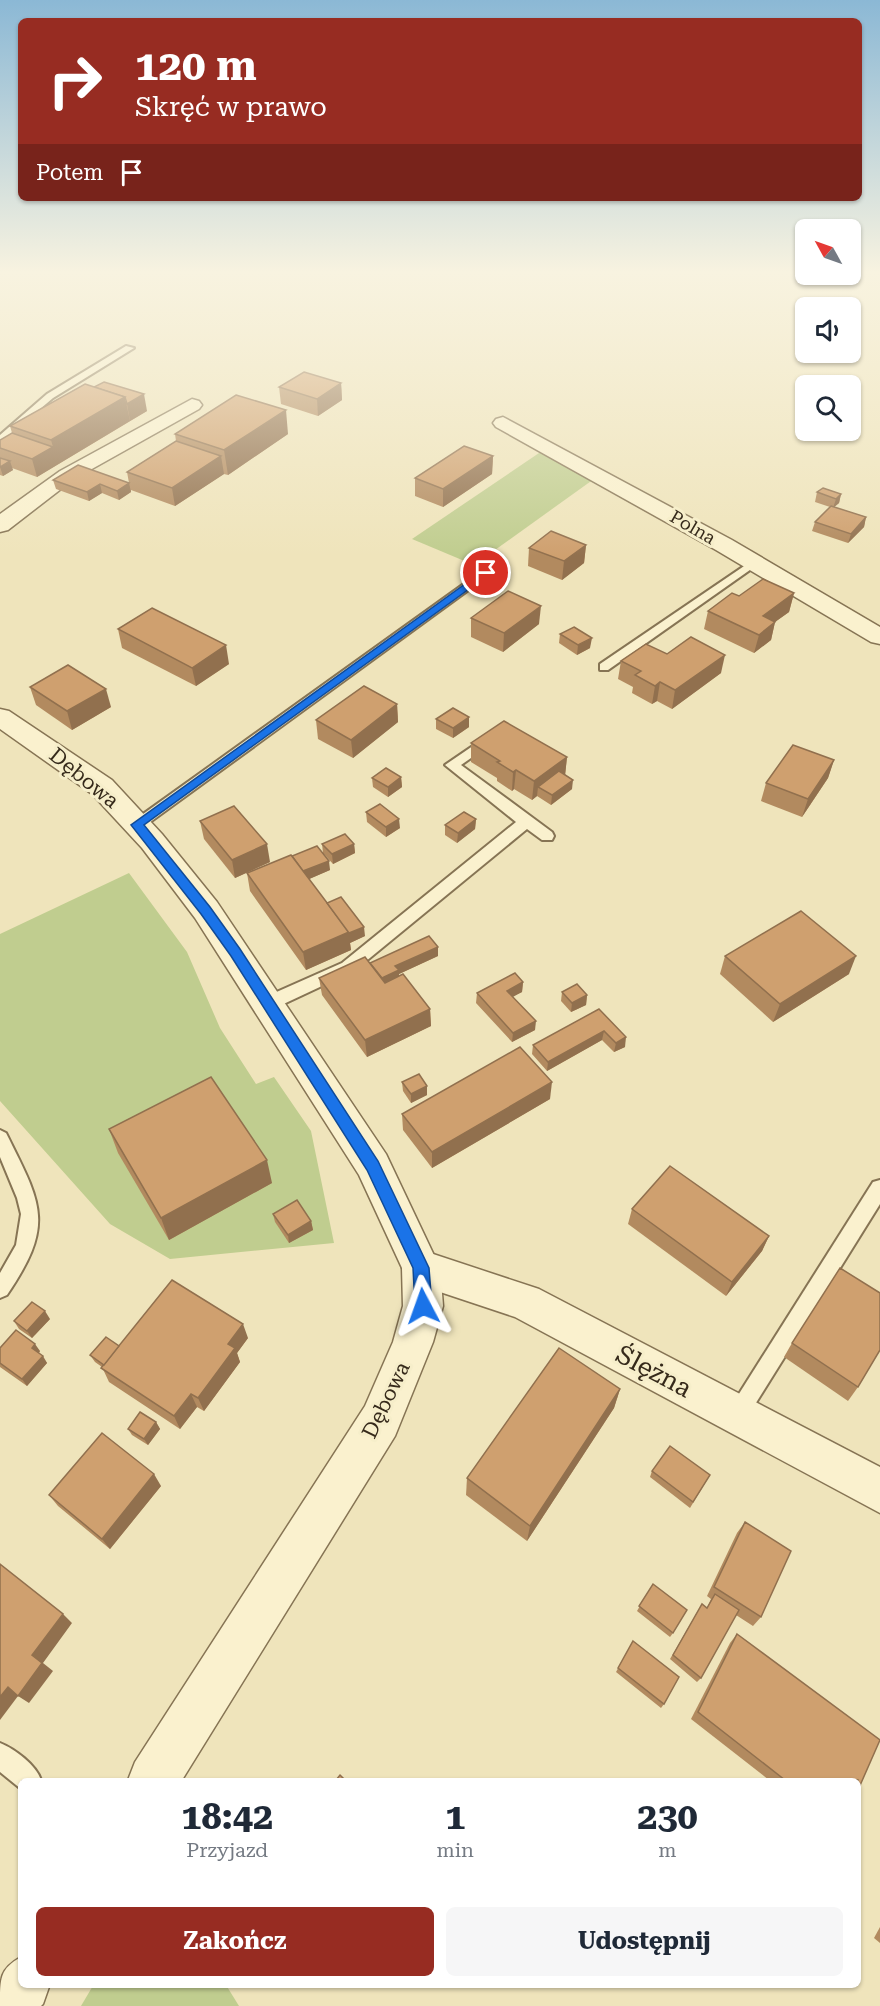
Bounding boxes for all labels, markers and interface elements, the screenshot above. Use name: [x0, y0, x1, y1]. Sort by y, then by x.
text: 120 m: [135, 41, 257, 90]
icon: right: [36, 42, 114, 120]
text: Skręć w prawo: [135, 91, 327, 123]
icon: arrive: [115, 156, 148, 189]
text: Potem: [36, 160, 103, 185]
north arrow: [795, 219, 861, 285]
map controls: [795, 219, 861, 441]
button: sound: [795, 297, 861, 363]
button: search: [795, 375, 861, 441]
street label: Polna: [666, 506, 720, 549]
pin: [460, 547, 511, 598]
icon: arrive: [469, 556, 502, 589]
street label: Dębowa: [45, 743, 124, 814]
position arrow: [391, 1274, 455, 1338]
street label: Ślężna: [611, 1338, 698, 1403]
street label: Dębowa: [357, 1357, 415, 1442]
text: 18:42: [181, 1796, 273, 1838]
text: 1: [445, 1796, 465, 1838]
text: 230: [637, 1796, 698, 1838]
text: Przyjazd: [186, 1838, 268, 1862]
text: min: [436, 1838, 474, 1862]
text: m: [658, 1838, 677, 1862]
button: Zakończ: [36, 1907, 434, 1976]
button: Udostępnij: [446, 1907, 843, 1976]

